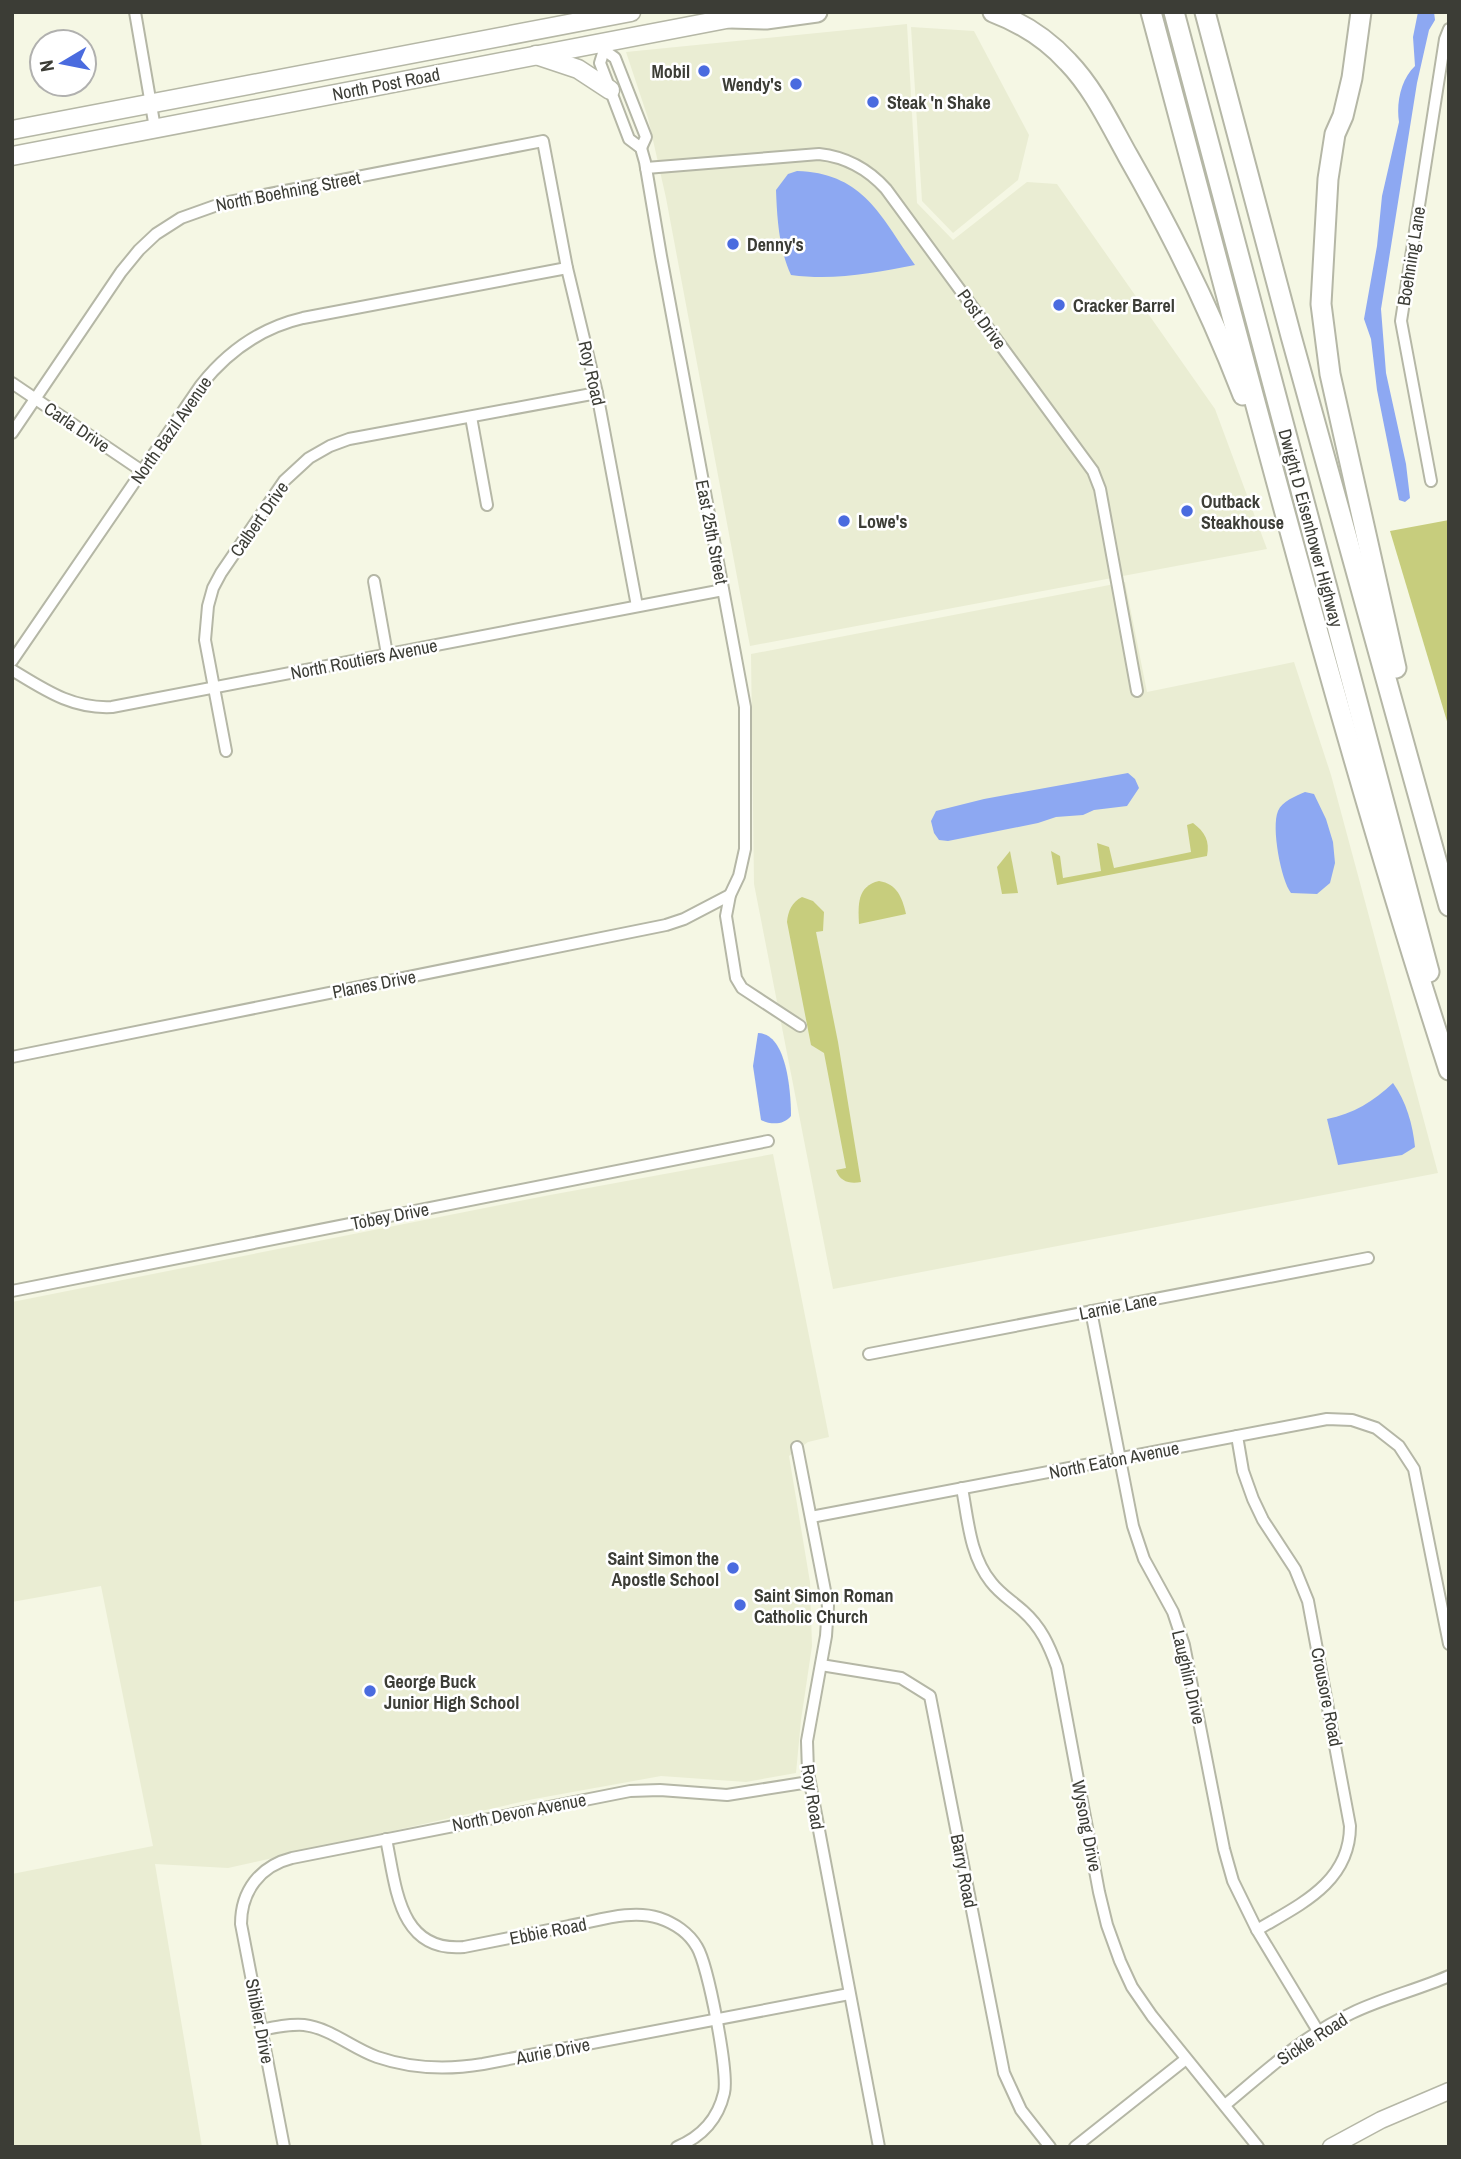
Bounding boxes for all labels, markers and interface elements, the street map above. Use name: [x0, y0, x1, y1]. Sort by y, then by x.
north arrow: [28, 28, 98, 98]
text: N: [32, 58, 60, 74]
place label: Mobil: [651, 59, 690, 84]
street label: North Post Road: [330, 61, 442, 107]
marker: Mobil: [696, 63, 712, 79]
place label: Wendy's: [722, 72, 782, 97]
marker: Wendy's: [788, 76, 804, 92]
place label: Steak 'n Shake: [887, 90, 991, 115]
marker: Steak 'n Shake: [865, 94, 881, 110]
street label: North Boehning Street: [214, 165, 362, 217]
street label: Boehning Lane: [1391, 205, 1431, 307]
place label: Denny's: [747, 232, 804, 257]
marker: Denny's: [725, 236, 741, 252]
street label: Post Drive: [952, 284, 1012, 354]
place label: Cracker Barrel: [1073, 293, 1175, 318]
marker: Cracker Barrel: [1051, 297, 1067, 313]
street label: Roy Road: [572, 338, 612, 408]
street label: North Bazil Avenue: [125, 371, 217, 489]
street label: Carla Drive: [39, 396, 115, 458]
street label: Dwight D Eisenhower Highway: [1272, 426, 1350, 630]
street label: Calbert Drive: [224, 476, 294, 562]
street label: East 25th Street: [690, 478, 734, 586]
place label: Outback Steakhouse: [1201, 489, 1284, 535]
marker: Outback Steakhouse: [1179, 503, 1195, 519]
place label: Lowe's: [858, 509, 907, 534]
marker: Lowe's: [836, 513, 852, 529]
street label: North Routiers Avenue: [288, 633, 440, 685]
street label: Planes Drive: [330, 964, 418, 1004]
street label: Tobey Drive: [349, 1196, 431, 1236]
street label: Larnie Lane: [1077, 1286, 1159, 1326]
street label: North Eaton Avenue: [1047, 1435, 1181, 1485]
place label: Saint Simon the Apostle School: [607, 1546, 719, 1592]
marker: Saint Simon the Apostle School: [725, 1560, 741, 1576]
place label: Saint Simon Roman Catholic Church: [754, 1583, 893, 1629]
marker: Saint Simon Roman Catholic Church: [732, 1597, 748, 1613]
street label: Laughlin Drive: [1166, 1627, 1212, 1727]
street label: Crousore Road: [1305, 1645, 1349, 1749]
place label: George Buck Junior High School: [384, 1669, 519, 1715]
marker: George Buck Junior High School: [362, 1683, 378, 1699]
street label: Roy Road: [796, 1763, 830, 1831]
street label: Wysong Drive: [1066, 1778, 1108, 1874]
street label: North Devon Avenue: [450, 1787, 588, 1837]
street label: Barry Road: [945, 1832, 983, 1910]
street label: Ebbie Road: [507, 1911, 589, 1951]
street label: Shibler Drive: [240, 1976, 280, 2066]
street label: Sickle Road: [1272, 2007, 1352, 2071]
street label: Aurie Drive: [513, 2032, 592, 2071]

